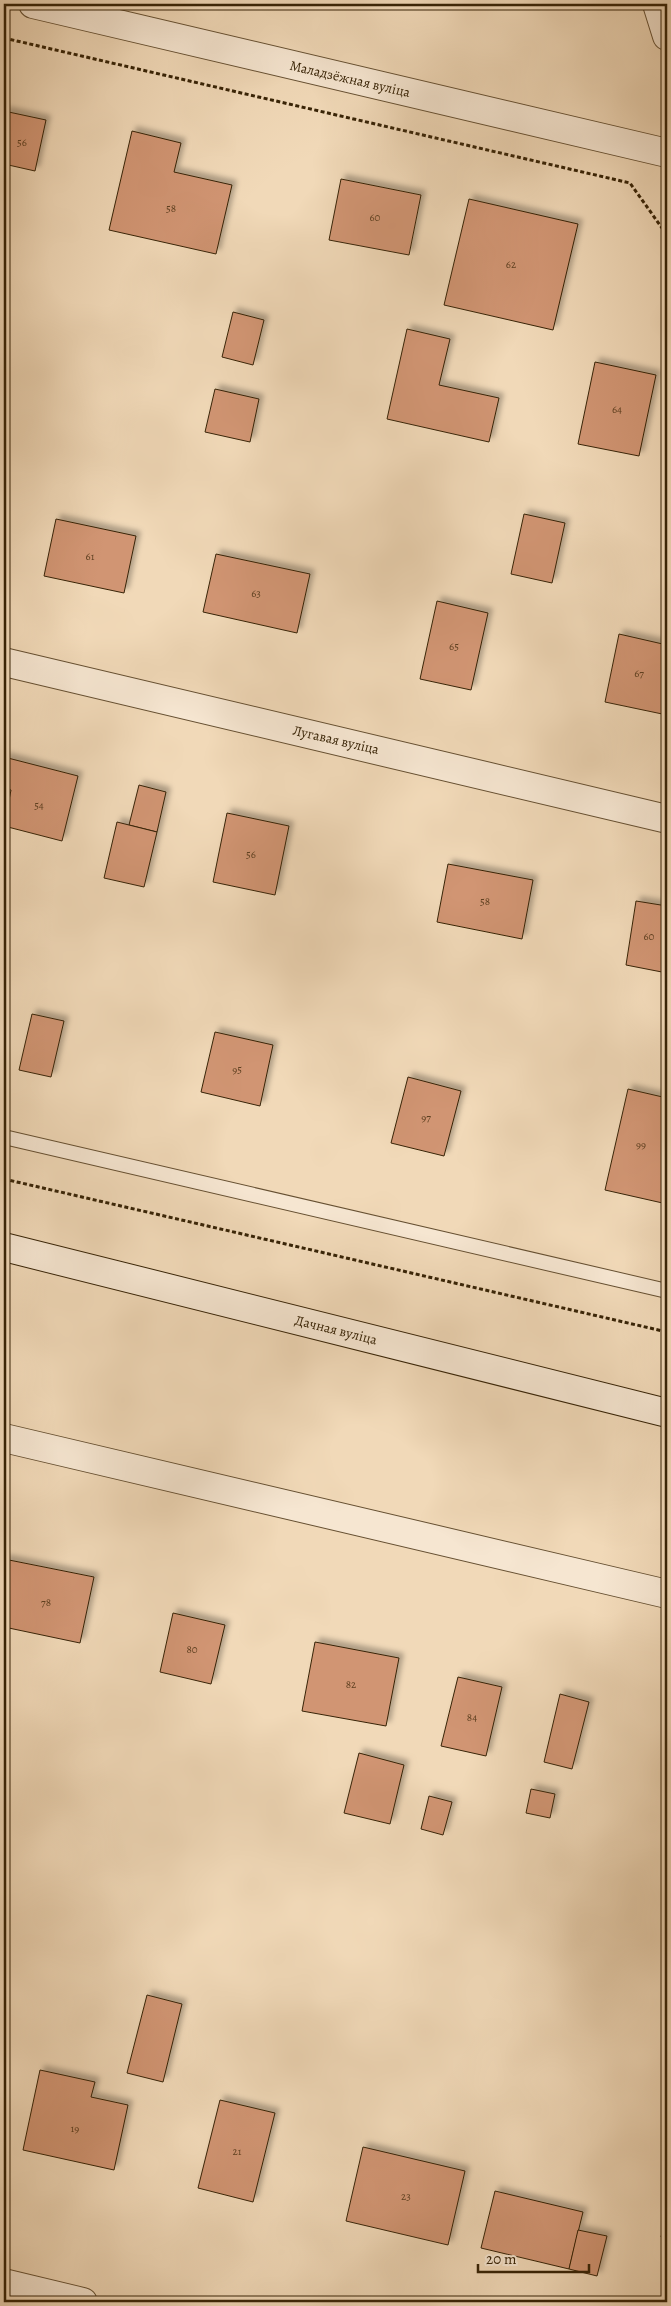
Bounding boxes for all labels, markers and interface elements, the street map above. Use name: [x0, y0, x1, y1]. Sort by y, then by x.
street label: Маладзёжная вуліца: [288, 56, 413, 102]
house number: 56: [17, 135, 27, 150]
house number: 58: [166, 201, 176, 216]
house number: 60: [370, 210, 381, 225]
house number: 62: [506, 257, 516, 272]
house number: 64: [612, 402, 622, 417]
house number: 61: [86, 549, 95, 564]
house number: 63: [251, 586, 261, 601]
house number: 65: [449, 639, 459, 654]
house number: 67: [634, 666, 644, 681]
street label: Лугавая вуліца: [291, 721, 382, 759]
house number: 54: [34, 798, 44, 813]
house number: 56: [246, 847, 256, 862]
house number: 58: [480, 894, 490, 909]
house number: 60: [644, 929, 655, 944]
house number: 95: [232, 1062, 242, 1077]
house number: 97: [421, 1110, 431, 1125]
house number: 99: [636, 1137, 646, 1152]
street label: Дачная вуліца: [293, 1311, 380, 1350]
house number: 78: [41, 1595, 51, 1610]
house number: 80: [186, 1642, 198, 1657]
house number: 82: [346, 1677, 356, 1692]
house number: 84: [467, 1710, 477, 1725]
house number: 19: [71, 2121, 79, 2136]
house number: 21: [233, 2144, 242, 2159]
house number: 23: [401, 2189, 411, 2204]
scale bar: [478, 2241, 590, 2273]
text: 20 m: [486, 2249, 517, 2269]

